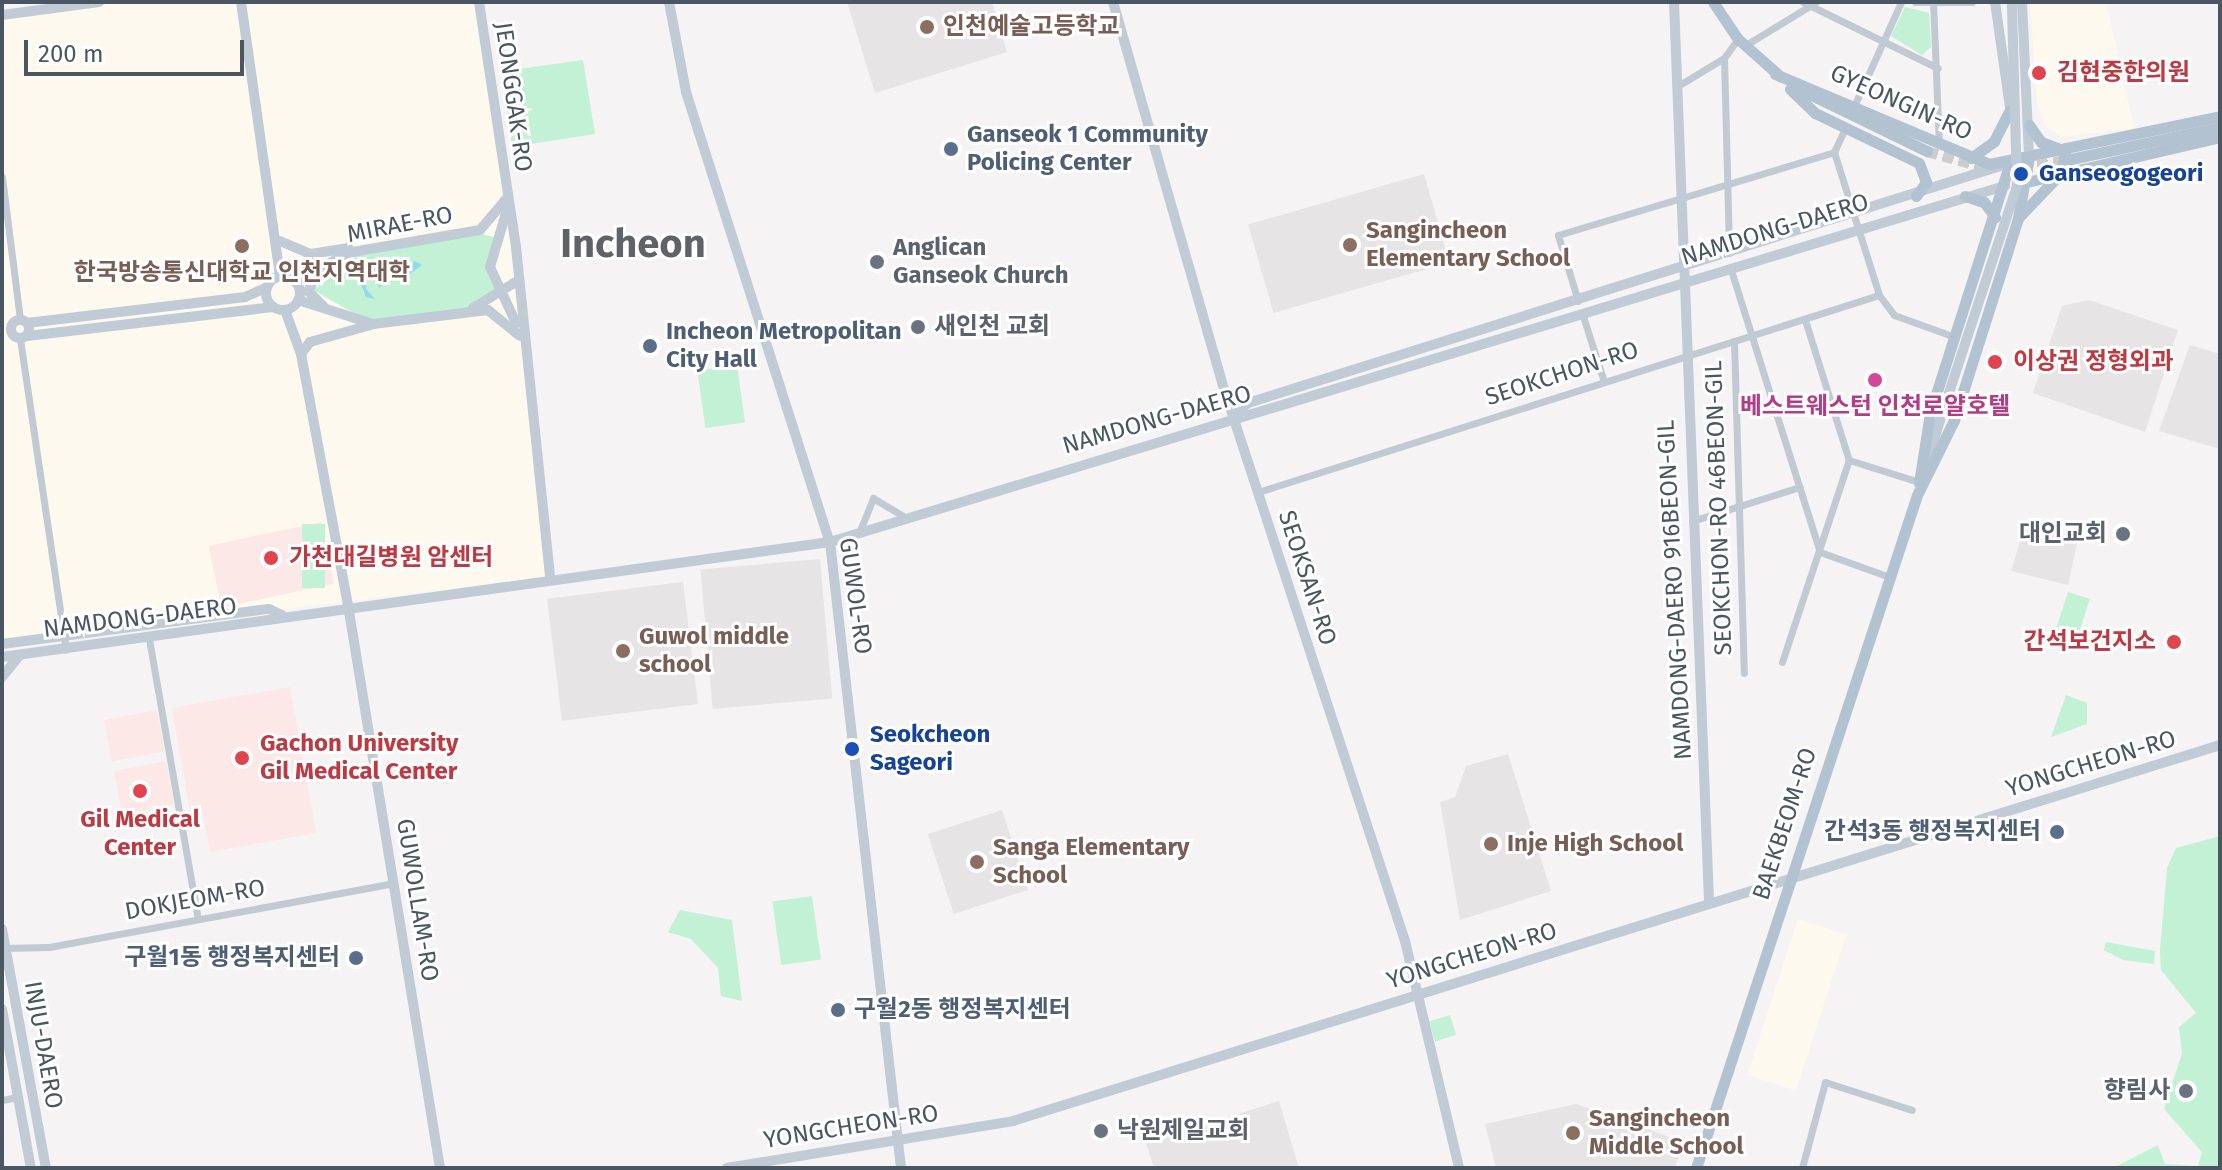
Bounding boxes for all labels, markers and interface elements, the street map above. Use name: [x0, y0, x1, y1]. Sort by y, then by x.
place label: 인천예술고등학교: [943, 13, 1120, 41]
marker: 인천예술고등학교: [918, 18, 936, 36]
street label: JEONGGAK-RO: [488, 20, 538, 174]
scale bar: [28, 24, 248, 74]
text: 200 m: [38, 40, 104, 68]
street label: GYEONGIN-RO: [1825, 59, 1977, 147]
place label: 김현중한의원: [2057, 59, 2189, 87]
marker: 김현중한의원: [2028, 62, 2050, 84]
place label: Ganseok 1 Community Policing Center: [967, 121, 1208, 177]
marker: Ganseok 1 Community Policing Center: [942, 140, 960, 158]
place label: Ganseogogeori: [2039, 160, 2203, 188]
marker: Ganseogogeori: [2010, 163, 2032, 185]
street label: NAMDONG-DAERO: [1678, 188, 1872, 272]
street label: MIRAE-RO: [345, 201, 455, 249]
place label: Sangincheon Elementary School: [1366, 217, 1570, 273]
district label: Incheon: [560, 220, 706, 268]
place label: Anglican Ganseok Church: [893, 234, 1069, 290]
marker: Sangincheon Elementary School: [1341, 236, 1359, 254]
marker: 한국방송통신대학교 인천지역대학: [233, 237, 251, 255]
marker: Anglican Ganseok Church: [868, 253, 886, 271]
place label: 한국방송통신대학교 인천지역대학: [74, 259, 410, 287]
place label: 새인천 교회: [934, 313, 1050, 341]
place label: Incheon Metropolitan City Hall: [666, 318, 902, 374]
marker: 새인천 교회: [909, 318, 927, 336]
street label: SEOKCHON-RO: [1482, 336, 1642, 412]
marker: Incheon Metropolitan City Hall: [641, 337, 659, 355]
place label: 이상권 정형외과: [2013, 348, 2173, 376]
marker: 이상권 정형외과: [1984, 351, 2006, 373]
street label: SEOKCHON-RO 46BEON-GIL: [1699, 360, 1739, 656]
marker: 베스트웨스턴 인천로얄호텔: [1866, 371, 1884, 389]
street label: NAMDONG-DAERO: [1059, 379, 1255, 461]
place label: 베스트웨스턴 인천로얄호텔: [1740, 393, 2010, 421]
street label: NAMDONG-DAERO 916BEON-GIL: [1652, 419, 1698, 761]
street label: SEOKSAN-RO: [1272, 507, 1342, 649]
place label: 대인교회: [2019, 520, 2107, 548]
marker: 대인교회: [2114, 525, 2132, 543]
street label: GUWOL-RO: [833, 536, 877, 656]
place label: 가천대길병원 암센터: [289, 544, 493, 572]
marker: 가천대길병원 암센터: [260, 547, 282, 569]
street label: NAMDONG-DAERO: [42, 592, 238, 644]
place label: Guwol middle school: [639, 623, 789, 679]
place label: 간석보건지소: [2024, 628, 2156, 656]
marker: 간석보건지소: [2163, 631, 2185, 653]
marker: Guwol middle school: [614, 642, 632, 660]
place label: Seokcheon Sageori: [870, 721, 990, 777]
street label: YONGCHEON-RO: [2002, 724, 2180, 804]
place label: Gachon University Gil Medical Center: [260, 730, 458, 786]
marker: Seokcheon Sageori: [841, 738, 863, 760]
street label: BAEKBEOM-RO: [1747, 744, 1823, 904]
marker: Gachon University Gil Medical Center: [231, 747, 253, 769]
marker: Gil Medical Center: [129, 780, 151, 802]
place label: Gil Medical Center: [80, 806, 200, 862]
street label: GUWOLLAM-RO: [390, 817, 444, 983]
place label: 간석3동 행정복지센터: [1824, 818, 2041, 846]
marker: 간석3동 행정복지센터: [2048, 823, 2066, 841]
place label: Inje High School: [1507, 830, 1683, 858]
place label: Sanga Elementary School: [993, 834, 1189, 890]
marker: Inje High School: [1482, 835, 1500, 853]
marker: Sanga Elementary School: [968, 853, 986, 871]
street label: DOKJEOM-RO: [123, 874, 267, 926]
street label: YONGCHEON-RO: [1383, 916, 1561, 996]
place label: 구월1동 행정복지센터: [124, 944, 340, 972]
marker: 구월1동 행정복지센터: [347, 949, 365, 967]
street label: INJU-DAERO: [18, 979, 68, 1111]
place label: 구월2동 행정복지센터: [854, 996, 1071, 1024]
marker: 구월2동 행정복지센터: [829, 1001, 847, 1019]
place label: 향림사: [2104, 1077, 2170, 1105]
marker: 향림사: [2177, 1082, 2195, 1100]
street label: YONGCHEON-RO: [762, 1099, 940, 1155]
place label: Sangincheon Middle School: [1589, 1105, 1744, 1161]
place label: 낙원제일교회: [1117, 1117, 1249, 1145]
marker: 낙원제일교회: [1092, 1122, 1110, 1140]
marker: Sangincheon Middle School: [1564, 1124, 1582, 1142]

